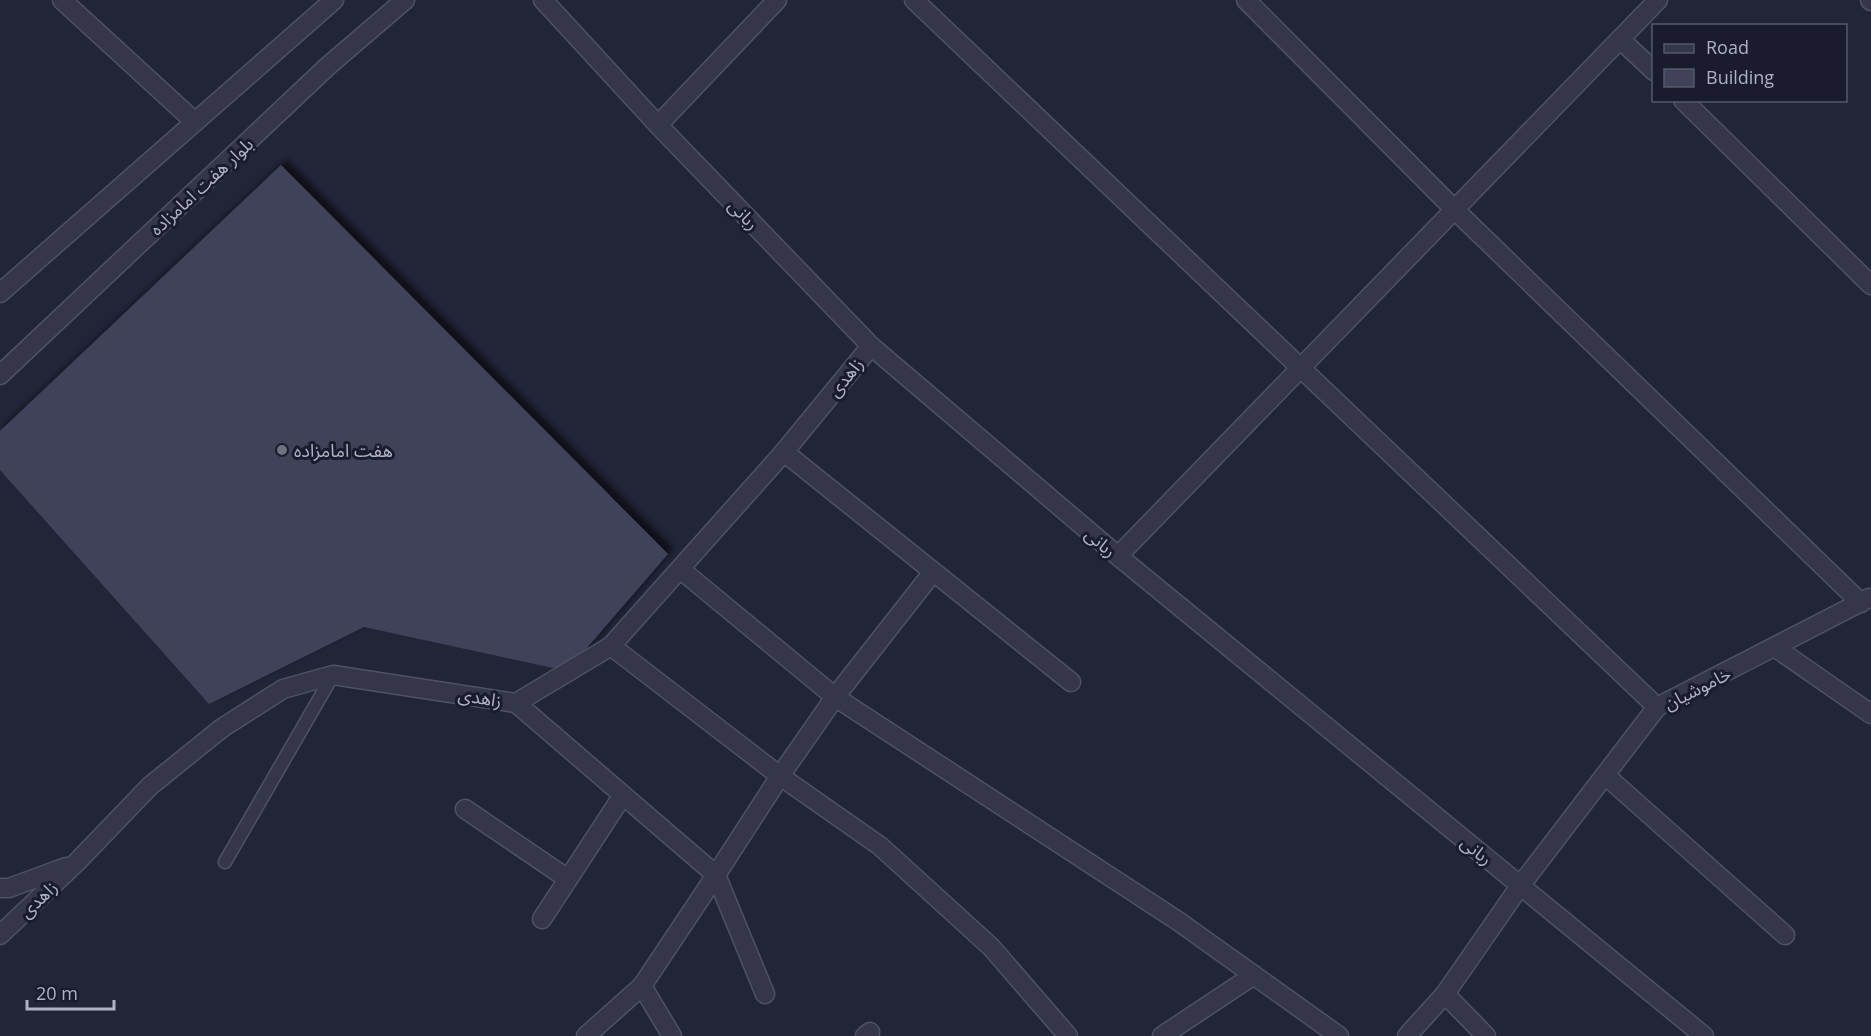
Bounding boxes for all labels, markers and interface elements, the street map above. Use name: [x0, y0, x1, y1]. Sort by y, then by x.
legend: [1652, 24, 1847, 102]
text: Road: [1706, 35, 1749, 59]
text: Building: [1706, 65, 1774, 89]
street label: بلوار هفت امامزاده: [144, 132, 258, 240]
street label: ربانی: [723, 193, 765, 235]
street label: زاهدی: [822, 352, 868, 402]
place label: هفت امامزاده: [294, 438, 393, 462]
marker: هفت امامزاده: [275, 443, 289, 457]
street label: ربانی: [1080, 522, 1122, 562]
street label: خاموشیان: [1659, 661, 1735, 715]
street label: زاهدی: [456, 682, 504, 712]
street label: ربانی: [1456, 830, 1498, 870]
street label: زاهدی: [14, 875, 62, 923]
scale bar: [27, 973, 114, 1011]
text: 20 m: [36, 981, 78, 1005]

